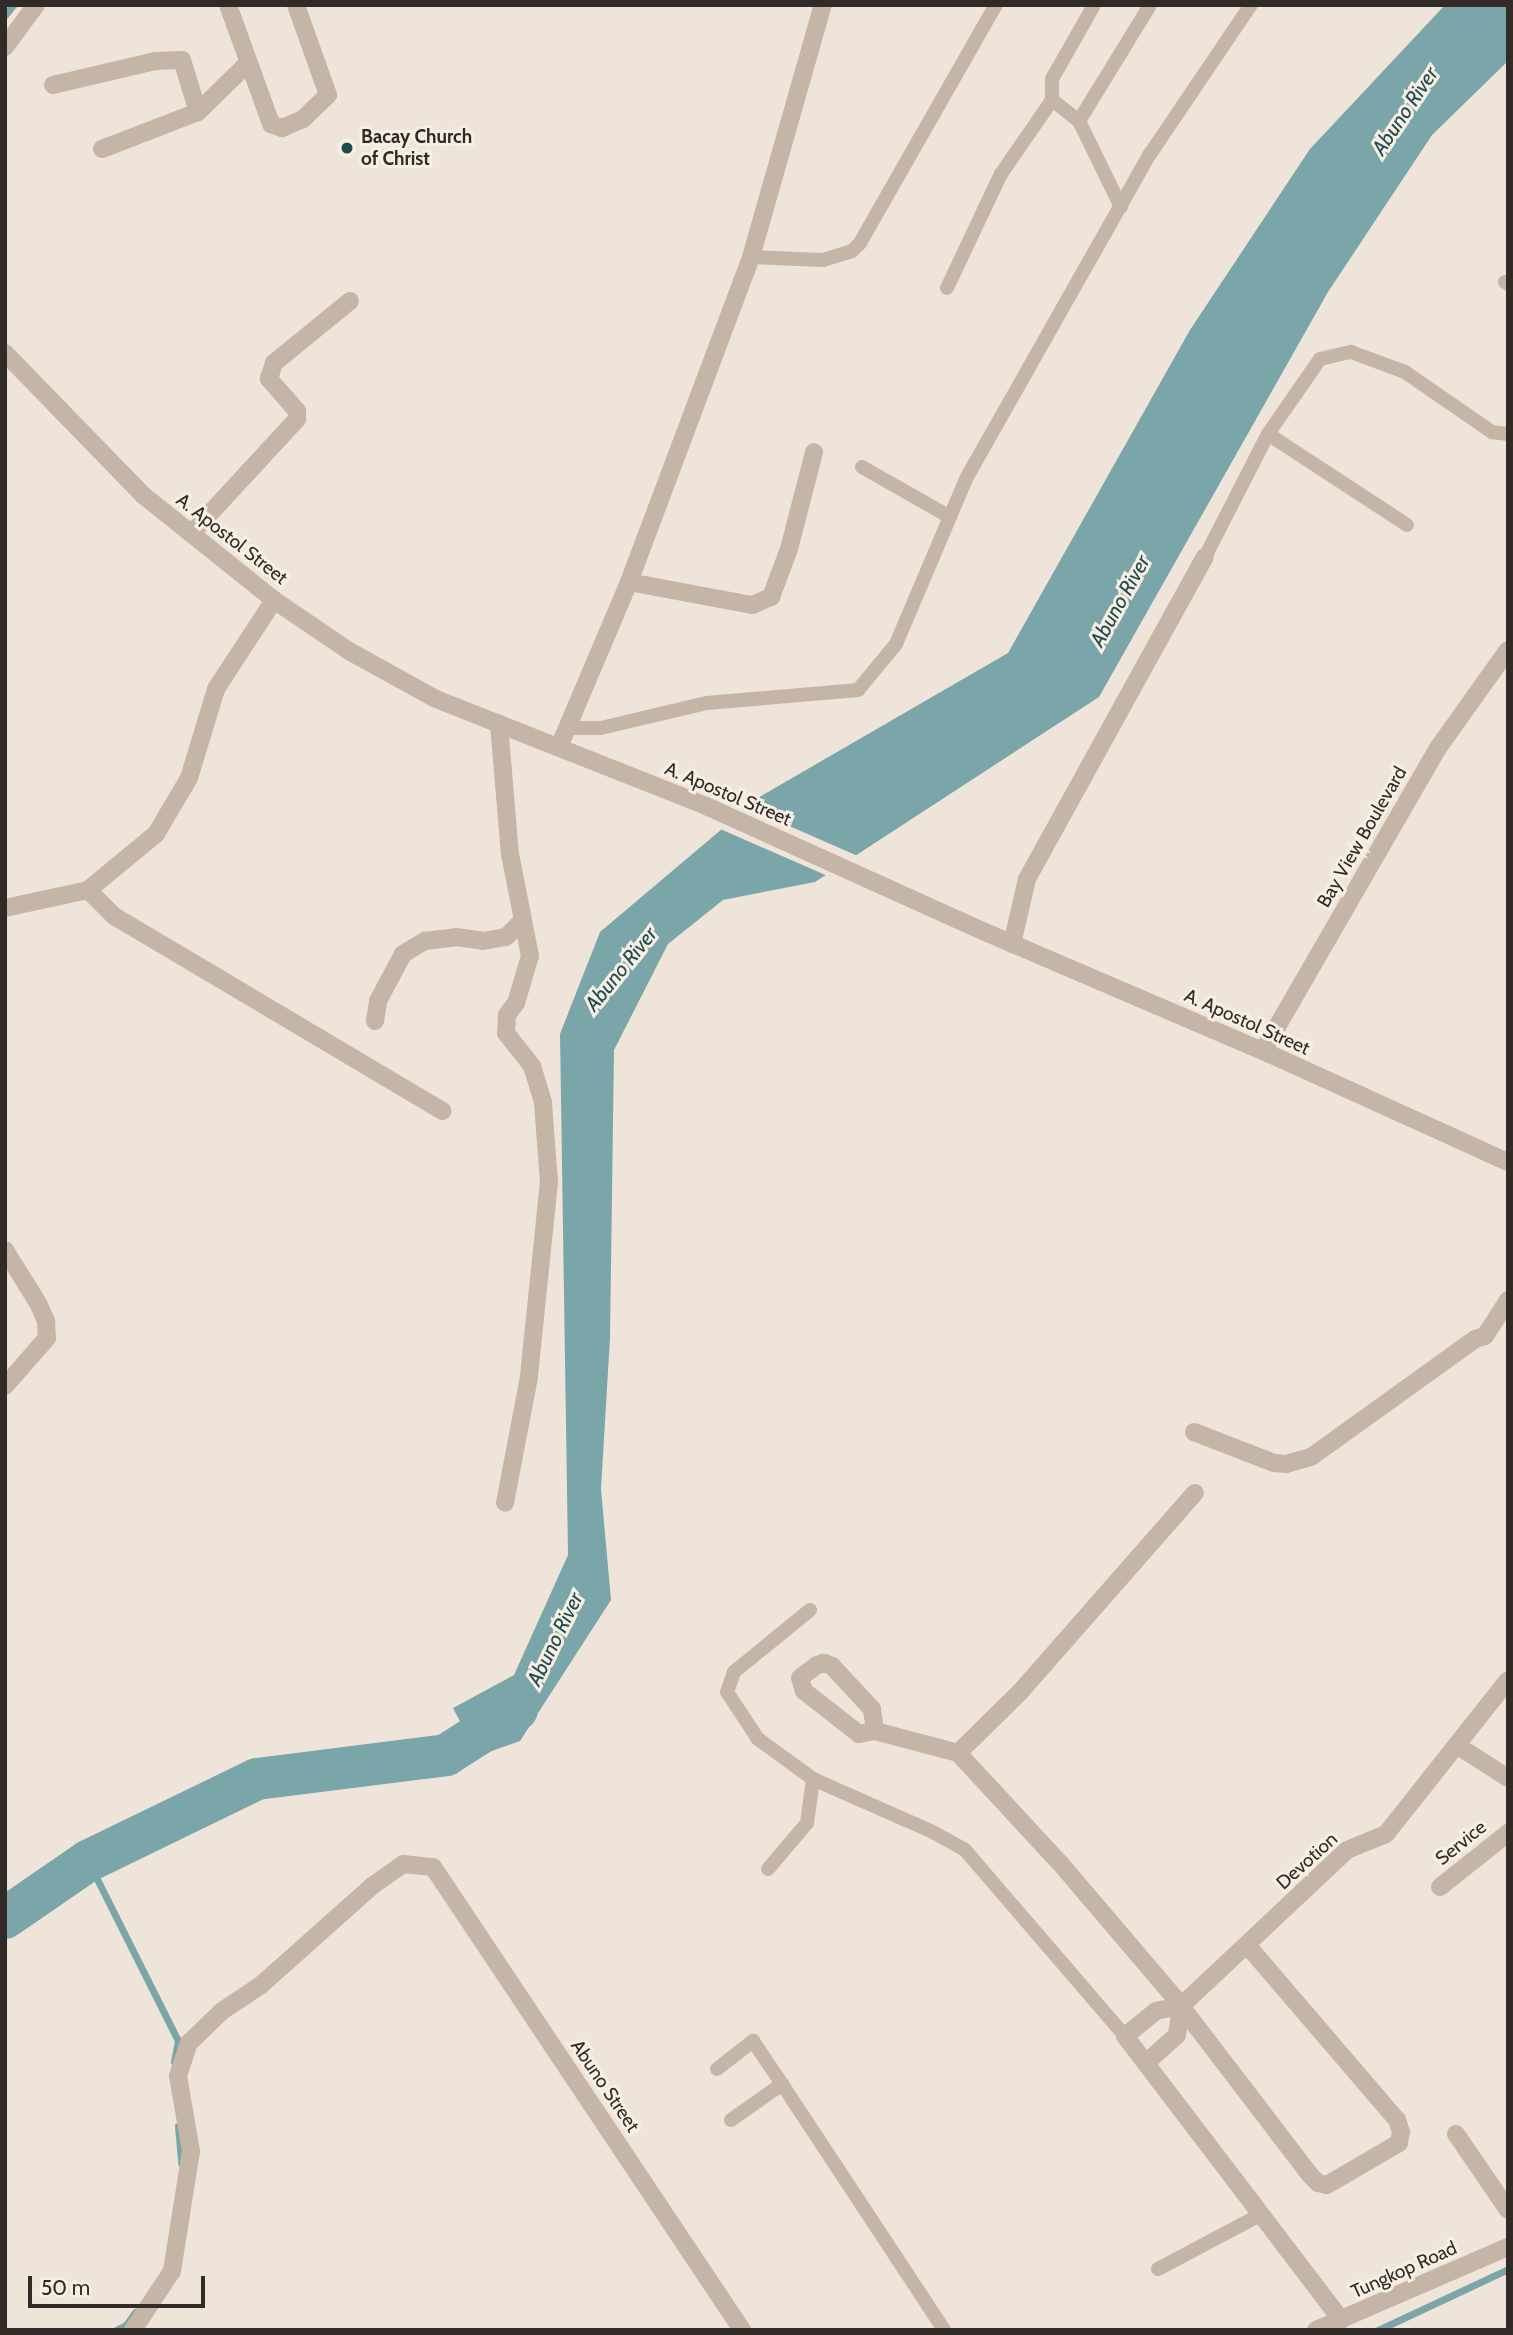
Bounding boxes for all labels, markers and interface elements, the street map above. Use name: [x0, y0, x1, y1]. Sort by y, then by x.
water label: Abuno River: [1366, 62, 1444, 160]
place label: Bacay Church of Christ: [361, 126, 472, 170]
marker: Bacay Church of Christ: [339, 140, 355, 156]
street label: A. Apostol Street: [172, 488, 292, 590]
water label: Abuno River: [1085, 551, 1155, 651]
street label: A. Apostol Street: [661, 757, 795, 831]
street label: Bay View Boulevard: [1312, 763, 1412, 911]
water label: Abuno River: [580, 922, 662, 1016]
street label: A. Apostol Street: [1181, 984, 1313, 1060]
water label: Abuno River: [522, 1588, 588, 1690]
street label: Service: [1431, 1816, 1491, 1870]
street label: Devotion: [1272, 1828, 1342, 1894]
street label: Abuno Street: [566, 2036, 644, 2136]
street label: Tungkop Road: [1348, 2237, 1460, 2303]
scale bar: [32, 2262, 208, 2306]
text: 50 m: [41, 2275, 90, 2300]

